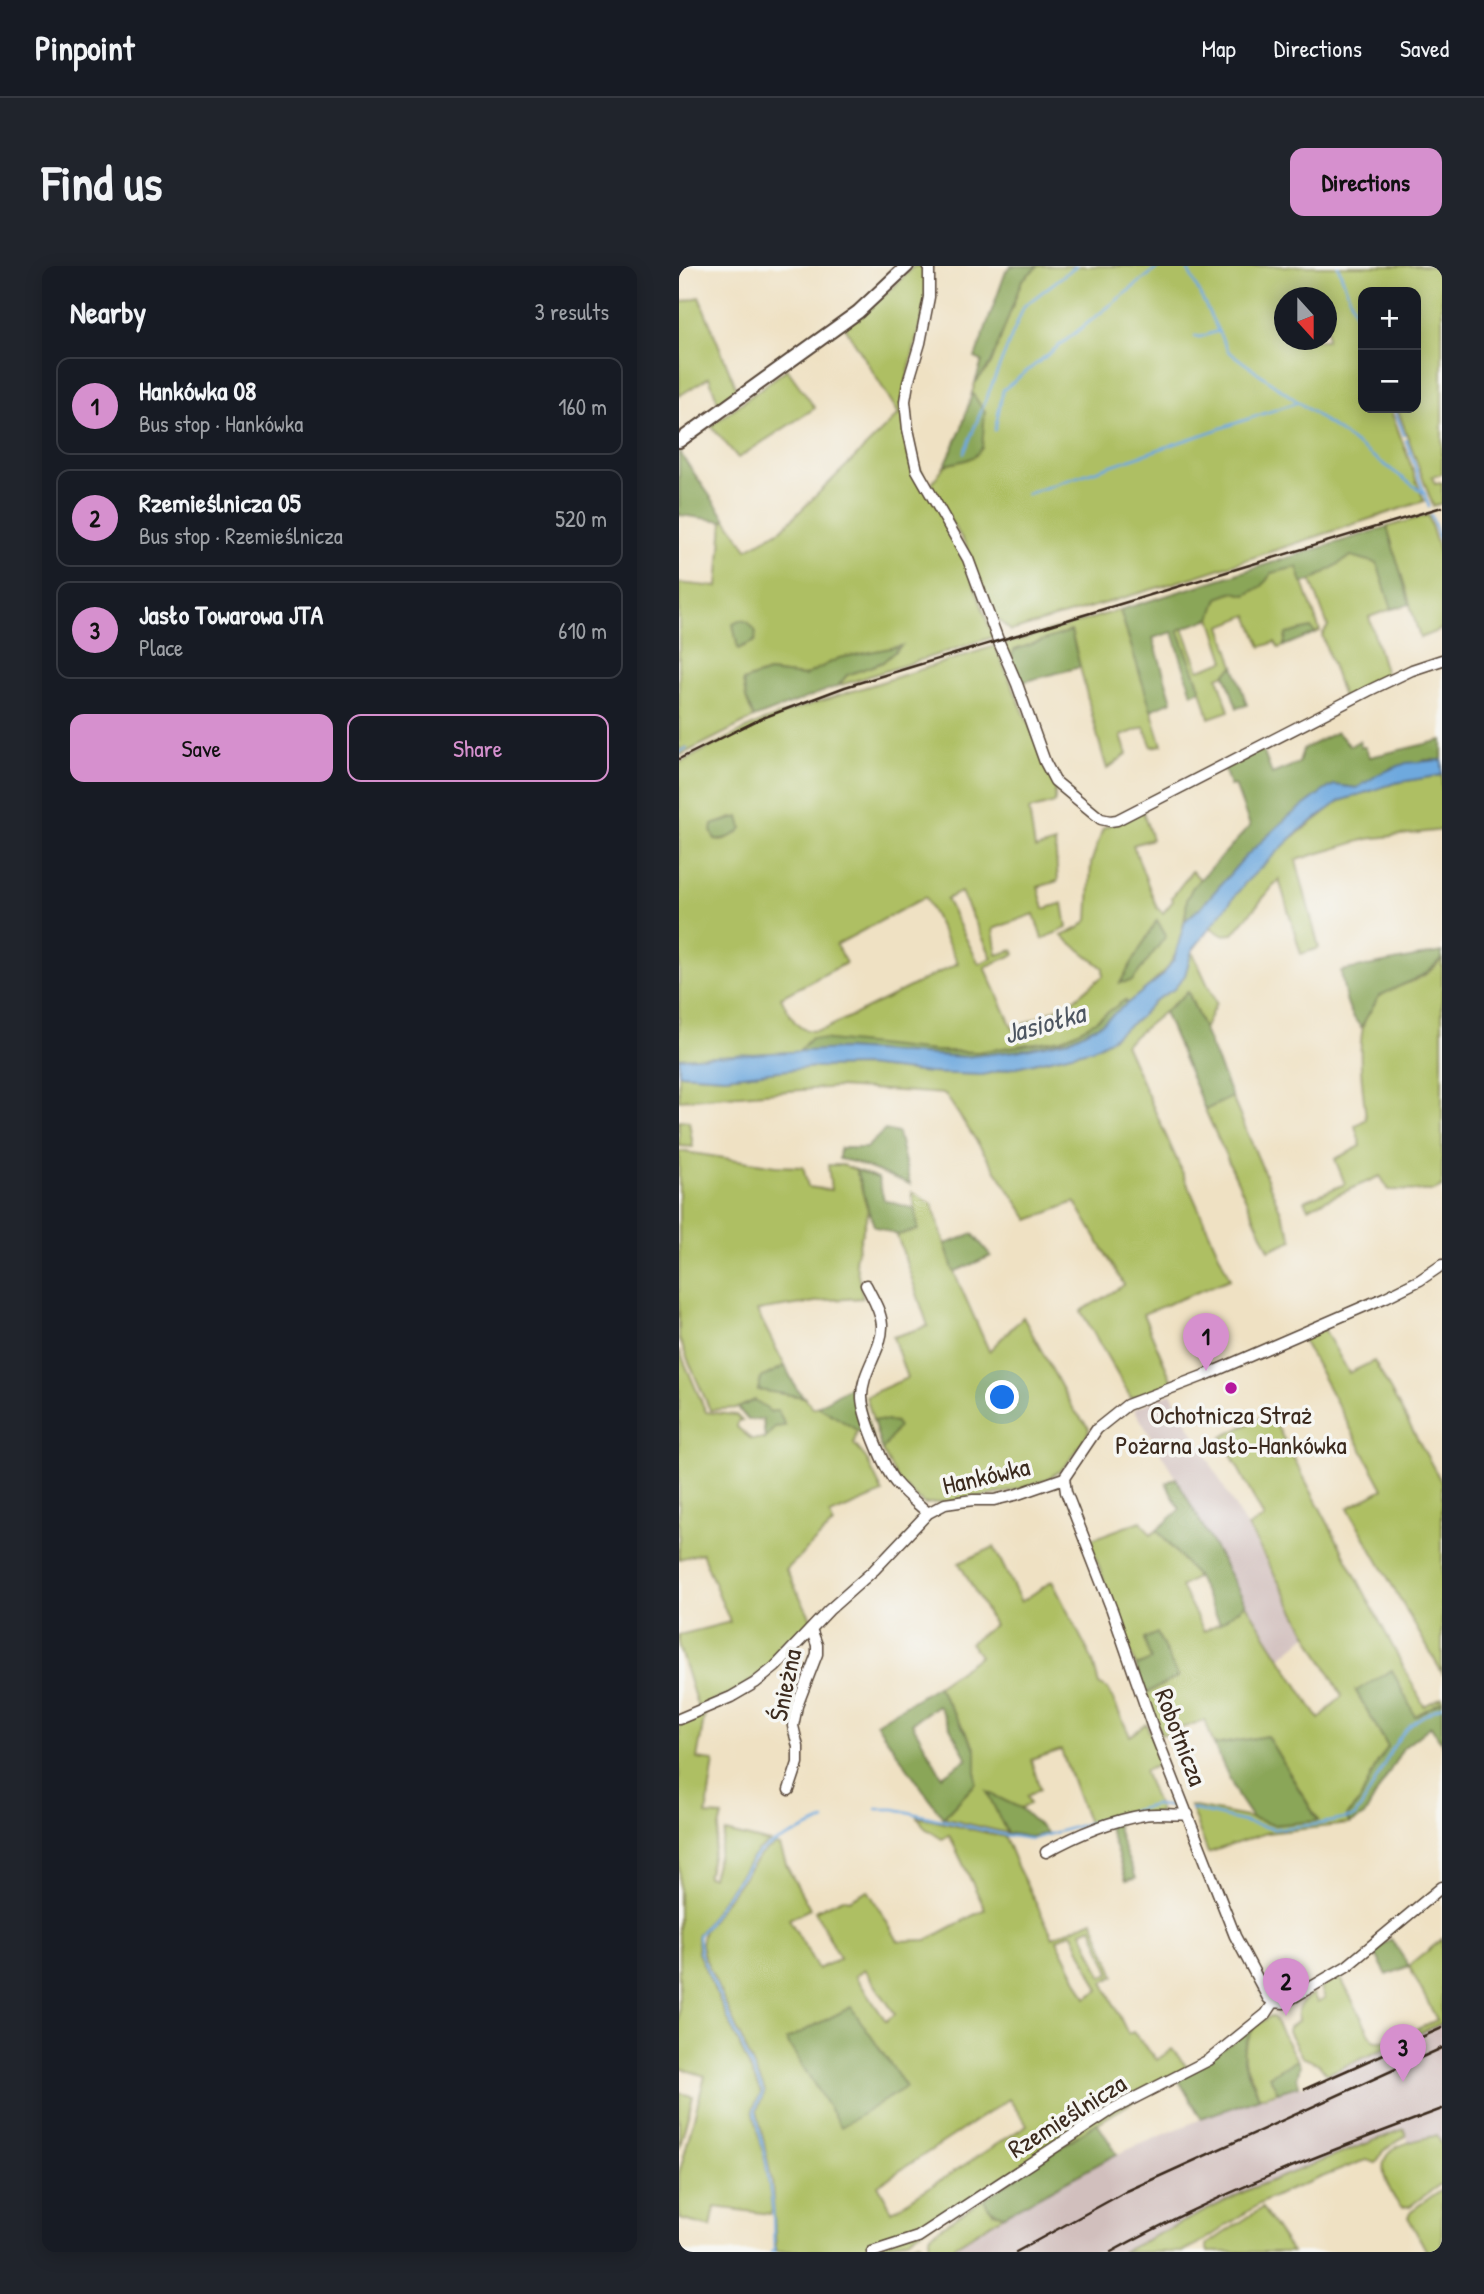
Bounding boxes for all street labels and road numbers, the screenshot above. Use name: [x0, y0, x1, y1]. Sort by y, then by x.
street label: Hankówka: [939, 1449, 1033, 1503]
street label: Śnieżna: [760, 1646, 809, 1724]
street label: Robotnicza: [1147, 1683, 1216, 1790]
street label: Rzemieślnicza: [1001, 2065, 1132, 2166]

